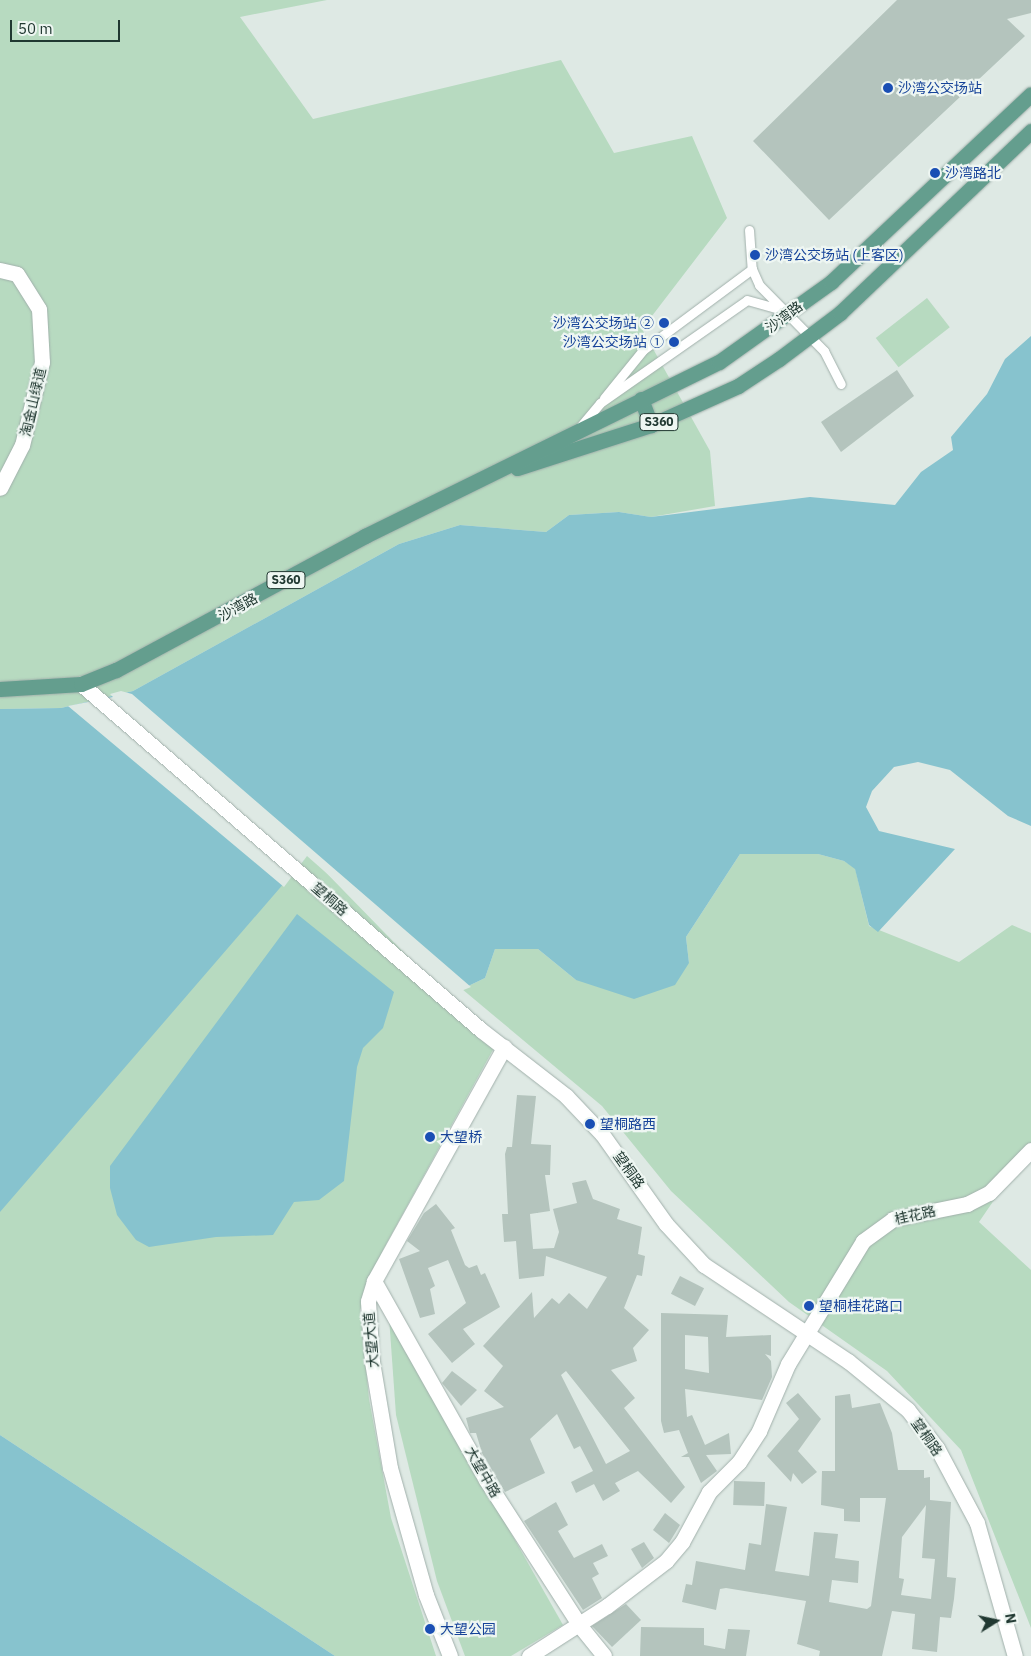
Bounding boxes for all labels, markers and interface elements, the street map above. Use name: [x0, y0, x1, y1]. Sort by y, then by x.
scale bar: [12, 10, 122, 42]
text: 50 m: [18, 19, 53, 38]
place label: 沙湾公交场站: [898, 80, 982, 96]
marker: 沙湾公交场站: [882, 82, 894, 94]
place label: 沙湾路北: [945, 165, 1001, 181]
marker: 沙湾路北: [929, 167, 941, 179]
place label: 沙湾公交场站 (上客区): [765, 247, 904, 263]
marker: 沙湾公交场站 (上客区): [749, 249, 761, 261]
street label: 沙湾路: [762, 298, 806, 336]
place label: 沙湾公交场站 ②: [553, 315, 654, 331]
marker: 沙湾公交场站 ②: [658, 317, 670, 329]
place label: 沙湾公交场站 ①: [563, 334, 664, 350]
marker: 沙湾公交场站 ①: [668, 336, 680, 348]
street label: 淘金山绿道: [17, 366, 49, 438]
road number: S360: [639, 412, 679, 432]
road number: S360: [266, 570, 306, 590]
street label: 沙湾路: [216, 589, 260, 625]
street label: 望桐路: [309, 879, 351, 919]
place label: 望桐路西: [600, 1116, 656, 1132]
marker: 望桐路西: [584, 1118, 596, 1130]
place label: 大望桥: [440, 1129, 482, 1145]
marker: 大望桥: [424, 1131, 436, 1143]
street label: 望桐路: [610, 1148, 648, 1192]
street label: 桂花路: [893, 1202, 937, 1228]
place label: 望桐桂花路口: [819, 1298, 903, 1314]
marker: 望桐桂花路口: [803, 1300, 815, 1312]
street label: 大望大道: [360, 1311, 382, 1369]
street label: 望桐路: [908, 1415, 946, 1459]
street label: 大望中路: [462, 1444, 504, 1500]
north arrow: [971, 1596, 1021, 1646]
text: N: [1001, 1612, 1021, 1625]
place label: 大望公园: [440, 1621, 496, 1637]
marker: 大望公园: [424, 1623, 436, 1635]

